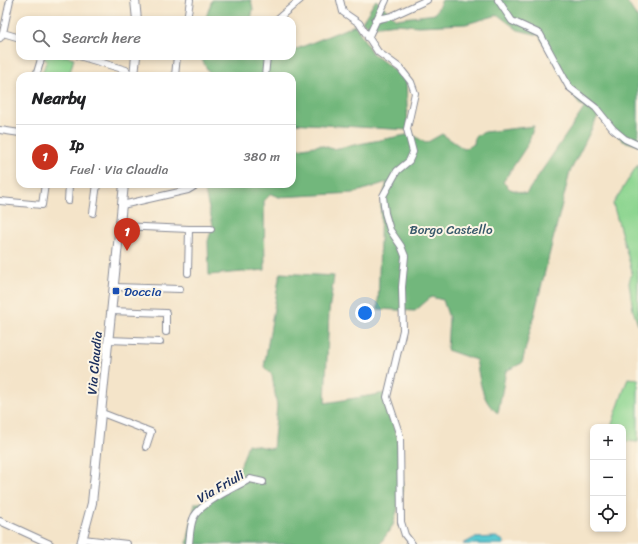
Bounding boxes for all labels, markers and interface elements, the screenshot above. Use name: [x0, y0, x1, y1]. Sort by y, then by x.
search box: [16, 16, 296, 60]
text: Search here: [62, 25, 141, 51]
icon: search: [30, 27, 52, 49]
text: Nearby: [32, 83, 86, 113]
text: Ip: [70, 132, 84, 158]
text: 1: [42, 145, 48, 168]
text: 380 m: [243, 145, 280, 168]
text: Fuel · Via Claudia: [70, 158, 168, 181]
pin: 1: [114, 218, 140, 251]
park label: Borgo Castello: [409, 218, 493, 241]
place label: Doccia: [124, 280, 162, 303]
marker: Doccia: [111, 286, 121, 296]
your location: [355, 303, 375, 323]
street label: Via Claudia: [80, 330, 109, 396]
map controls: [590, 424, 626, 532]
button: +: [590, 424, 626, 460]
button: −: [590, 460, 626, 496]
street label: Via Friuli: [192, 463, 249, 509]
button: locate: [590, 496, 626, 532]

